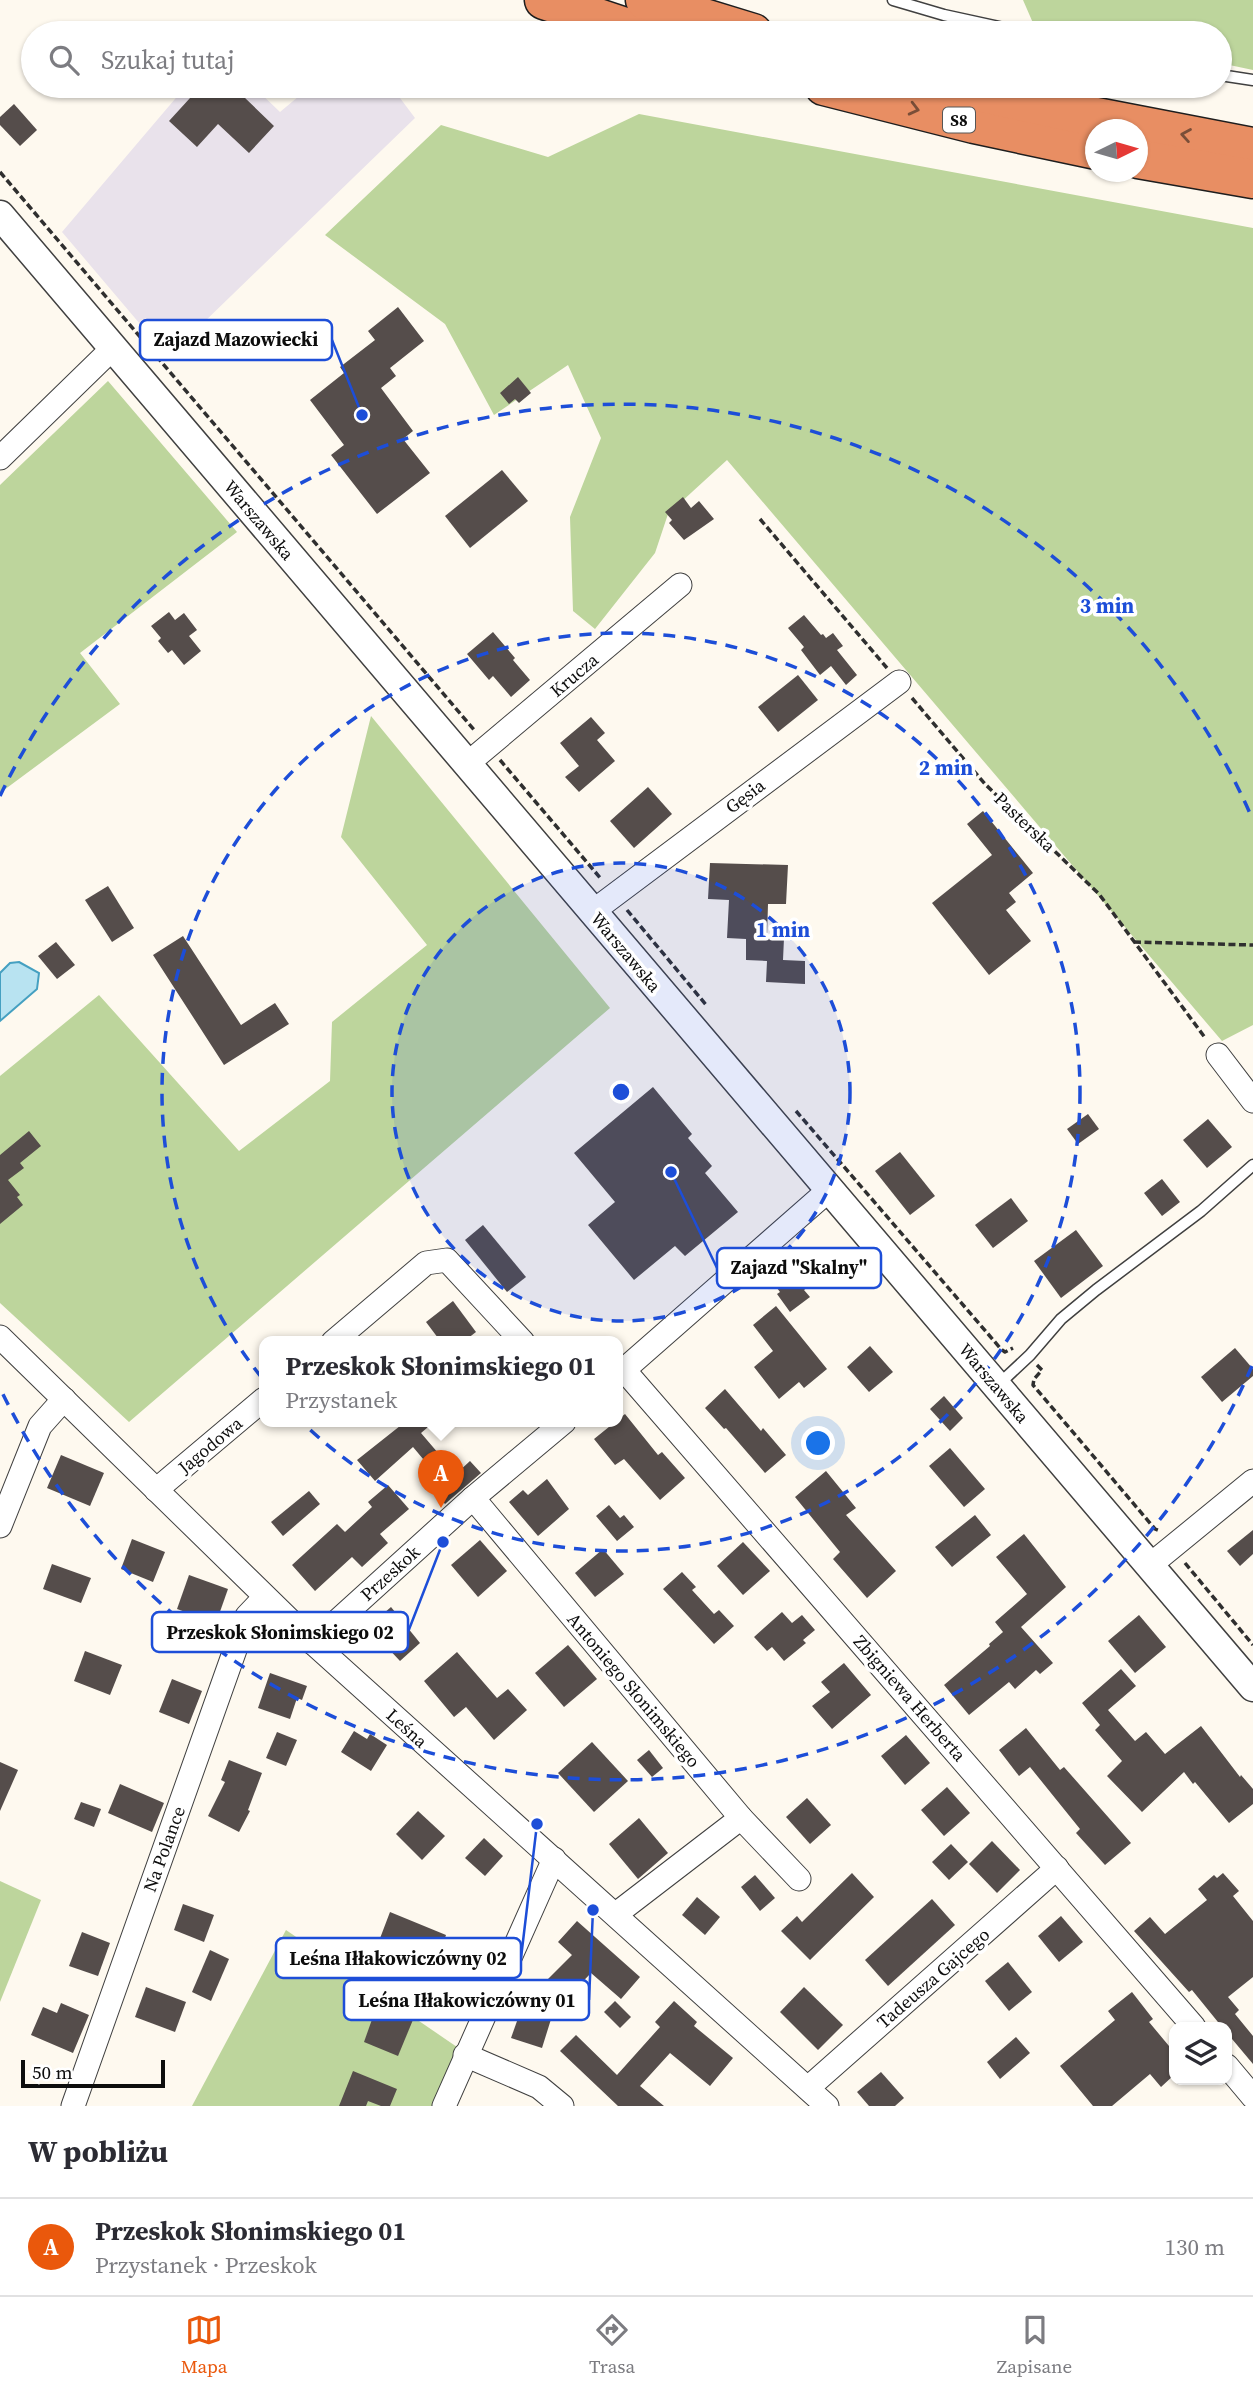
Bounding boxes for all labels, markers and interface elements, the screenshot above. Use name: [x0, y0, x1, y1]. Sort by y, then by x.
search box: [21, 21, 1232, 98]
icon: search: [45, 41, 83, 79]
text: Szukaj tutaj: [101, 42, 235, 78]
one-way arrow: [908, 101, 920, 115]
road number: S8: [943, 108, 975, 132]
north arrow: [1085, 119, 1148, 182]
one-way arrow: [1180, 128, 1192, 143]
callout: Zajazd Mazowiecki: [140, 320, 332, 360]
text: Zajazd Mazowiecki: [154, 326, 318, 352]
street label: Warszawska: [218, 475, 300, 566]
text: 3 min: [1080, 591, 1134, 620]
street label: Krucza: [544, 647, 604, 703]
text: 2 min: [919, 753, 973, 782]
street label: Gęsia: [720, 772, 771, 819]
street label: Pasterska: [989, 786, 1062, 858]
street label: Warszawska: [585, 907, 667, 998]
text: 1 min: [756, 915, 810, 944]
centre of rings: [609, 1080, 633, 1104]
callout: Zajazd "Skalny": [717, 1248, 881, 1288]
text: Zajazd "Skalny": [731, 1254, 867, 1280]
popup: [259, 1336, 623, 1427]
street label: Warszawska: [953, 1338, 1035, 1429]
text: Przeskok Słonimskiego 01: [285, 1348, 597, 1384]
text: Przystanek: [285, 1384, 397, 1416]
street label: Jagodowa: [172, 1410, 248, 1480]
your location: [801, 1426, 835, 1460]
pin: A: [418, 1450, 464, 1508]
street label: Przeskok: [355, 1539, 425, 1606]
street label: Antoniego Słonimskiego: [562, 1607, 706, 1773]
callout: Przeskok Słonimskiego 02: [152, 1612, 408, 1652]
text: Przeskok Słonimskiego 02: [166, 1619, 394, 1645]
street label: Zbigniewa Herberta: [848, 1629, 972, 1767]
street label: Leśna: [381, 1703, 434, 1754]
street label: Na Polance: [137, 1803, 191, 1895]
street label: Tadeusza Gajcego: [871, 1922, 995, 2034]
callout: Leśna Iłłakowiczówny 02: [276, 1938, 521, 1978]
text: Leśna Iłłakowiczówny 02: [289, 1945, 507, 1971]
callout: Leśna Iłłakowiczówny 01: [344, 1980, 589, 2020]
text: Leśna Iłłakowiczówny 01: [358, 1987, 576, 2013]
map controls: [1169, 2022, 1232, 2085]
button: layers: [1169, 2022, 1232, 2085]
scale bar: [21, 2057, 164, 2089]
text: 50 m: [32, 2059, 73, 2085]
text: W pobliżu: [28, 2131, 168, 2172]
text: Przeskok Słonimskiego 01: [95, 2213, 406, 2249]
text: A: [43, 2231, 59, 2263]
text: 130 m: [1164, 2231, 1225, 2263]
text: Przystanek · Przeskok: [95, 2249, 317, 2281]
tab: Mapa: [181, 2311, 228, 2379]
tab: Trasa: [589, 2311, 635, 2379]
tab: Zapisane: [997, 2311, 1072, 2379]

